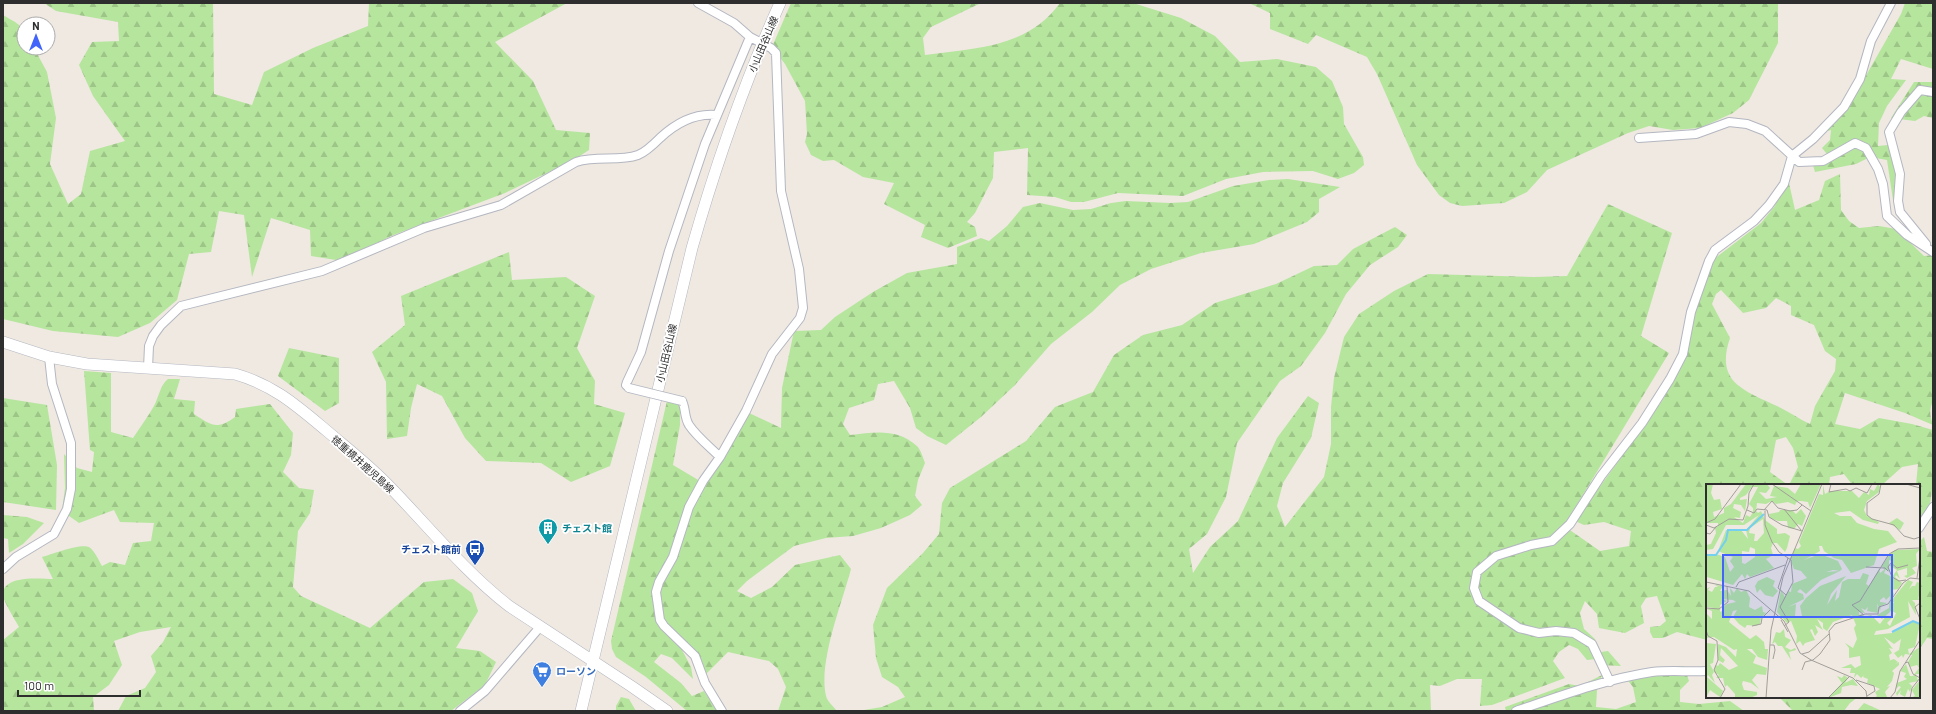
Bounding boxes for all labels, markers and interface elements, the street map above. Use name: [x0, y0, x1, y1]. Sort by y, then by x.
street label: 小山田谷山線: [746, 14, 780, 74]
north arrow: [16, 16, 56, 56]
text: N: [32, 19, 40, 32]
street label: 小山田谷山線: [653, 322, 679, 384]
street label: 徳重横井鹿児島線: [329, 433, 397, 495]
inset map: [1706, 484, 1920, 698]
building icon: チェスト館: [537, 517, 559, 545]
place label: チェスト館: [562, 522, 612, 534]
bus stop icon: チェスト館前: [464, 538, 486, 566]
place label: チェスト館前: [401, 543, 461, 555]
supermarket icon: ローソン: [531, 660, 553, 688]
place label: ローソン: [556, 665, 596, 677]
scale bar: [18, 672, 140, 698]
text: 100 m: [24, 678, 54, 692]

